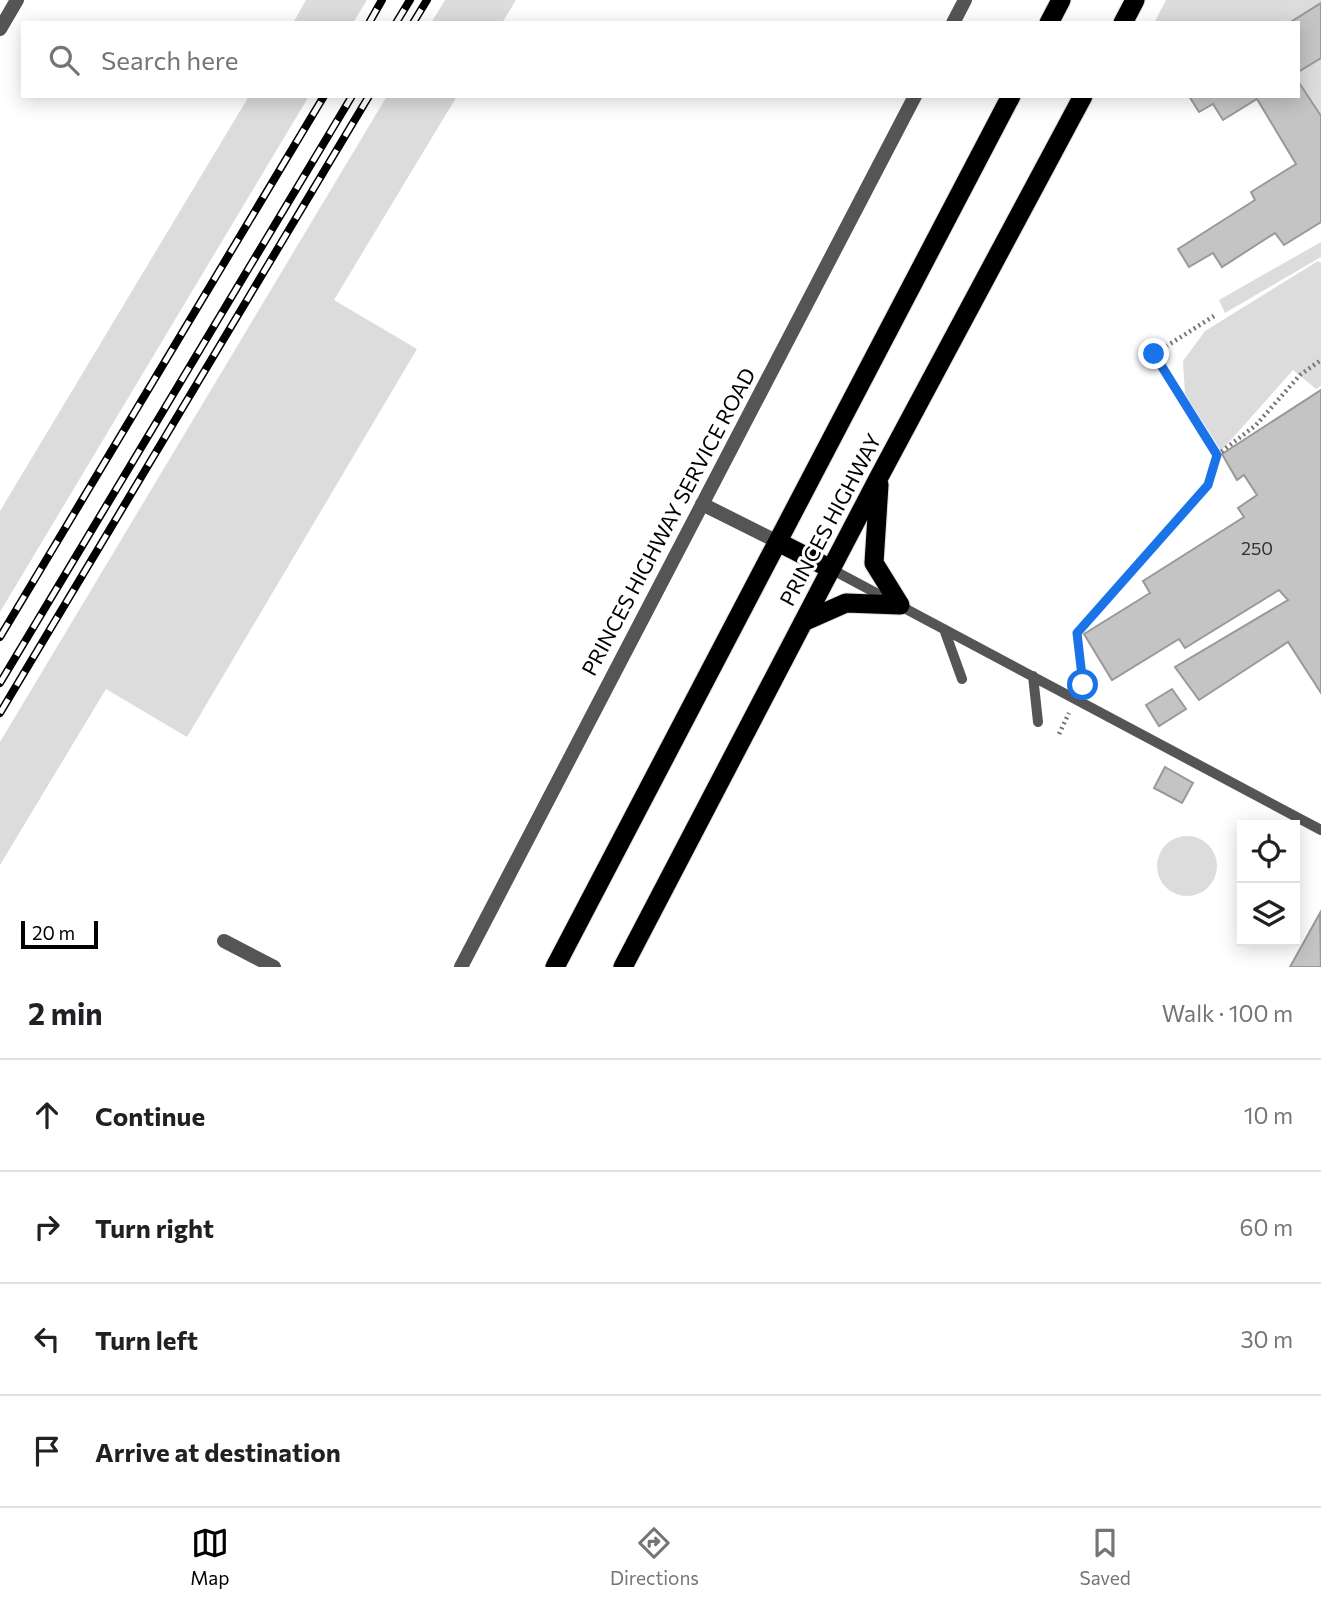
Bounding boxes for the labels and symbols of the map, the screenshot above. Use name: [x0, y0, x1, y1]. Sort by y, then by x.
route end: [1138, 338, 1169, 369]
street label: PRINCES HIGHWAY SERVICE ROAD: [576, 363, 760, 679]
street label: PRINCES HIGHWAY: [774, 429, 886, 610]
house number: 250: [1241, 537, 1273, 559]
route start: [1067, 669, 1098, 700]
scale bar: [21, 918, 98, 950]

